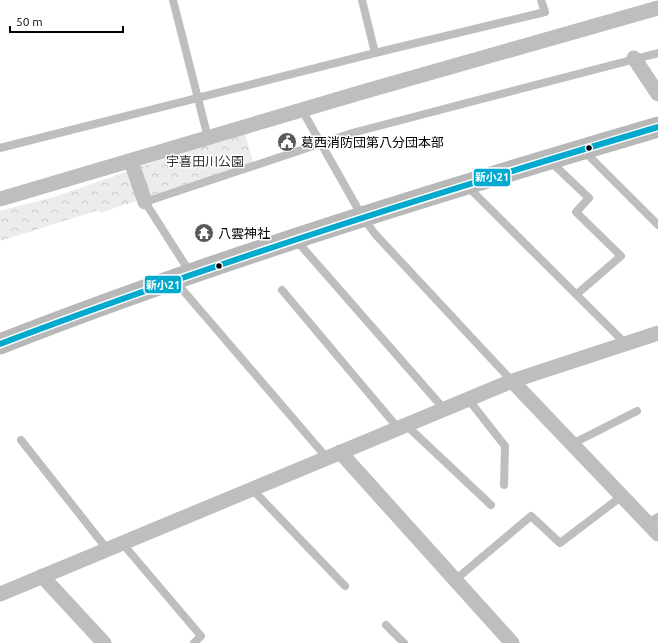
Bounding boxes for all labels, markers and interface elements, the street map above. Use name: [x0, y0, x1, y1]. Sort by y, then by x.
scale bar: [10, 8, 123, 34]
text: 50 m: [16, 15, 43, 28]
public building icon: 葛西消防団第八分団本部: [276, 131, 298, 153]
place label: 葛西消防団第八分団本部: [301, 135, 444, 149]
unlabelled marker: [584, 143, 594, 153]
park label: 宇喜田川公園: [166, 154, 244, 168]
line badge: 新小21: [473, 168, 511, 187]
text: 新小21: [475, 171, 509, 183]
temple icon: 八雲神社: [193, 222, 215, 244]
place label: 八雲神社: [218, 226, 270, 240]
unlabelled marker: [214, 261, 224, 271]
line badge: 新小21: [144, 275, 182, 294]
text: 新小21: [146, 279, 180, 291]

